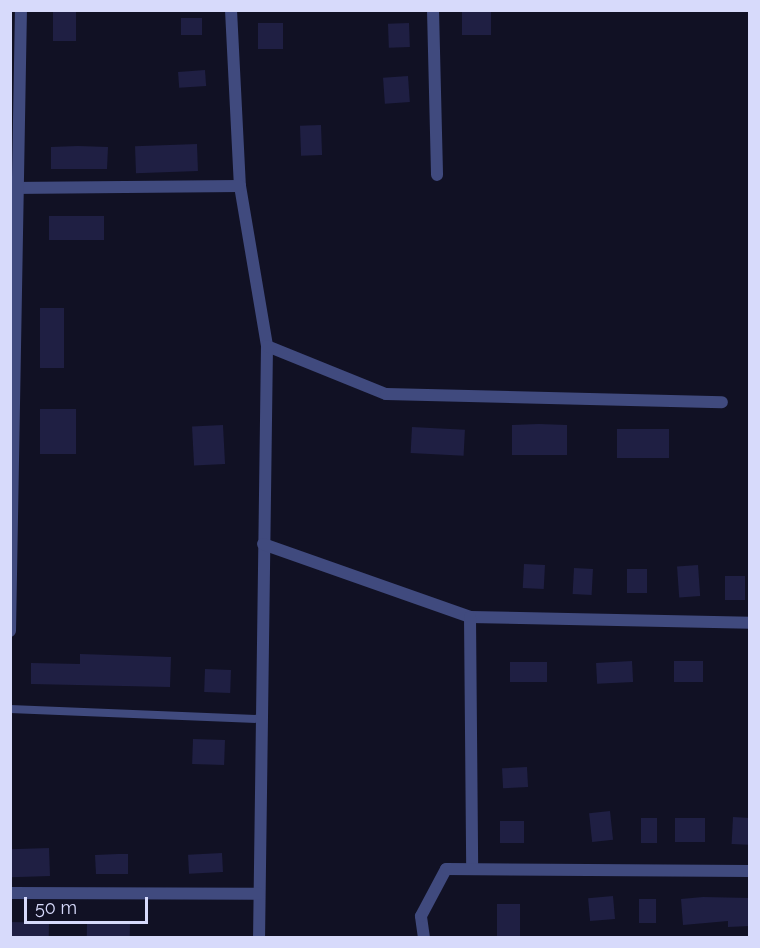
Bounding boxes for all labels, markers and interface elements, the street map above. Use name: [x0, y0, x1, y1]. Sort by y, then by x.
scale bar: [27, 885, 152, 923]
text: 50 m: [35, 897, 77, 918]

